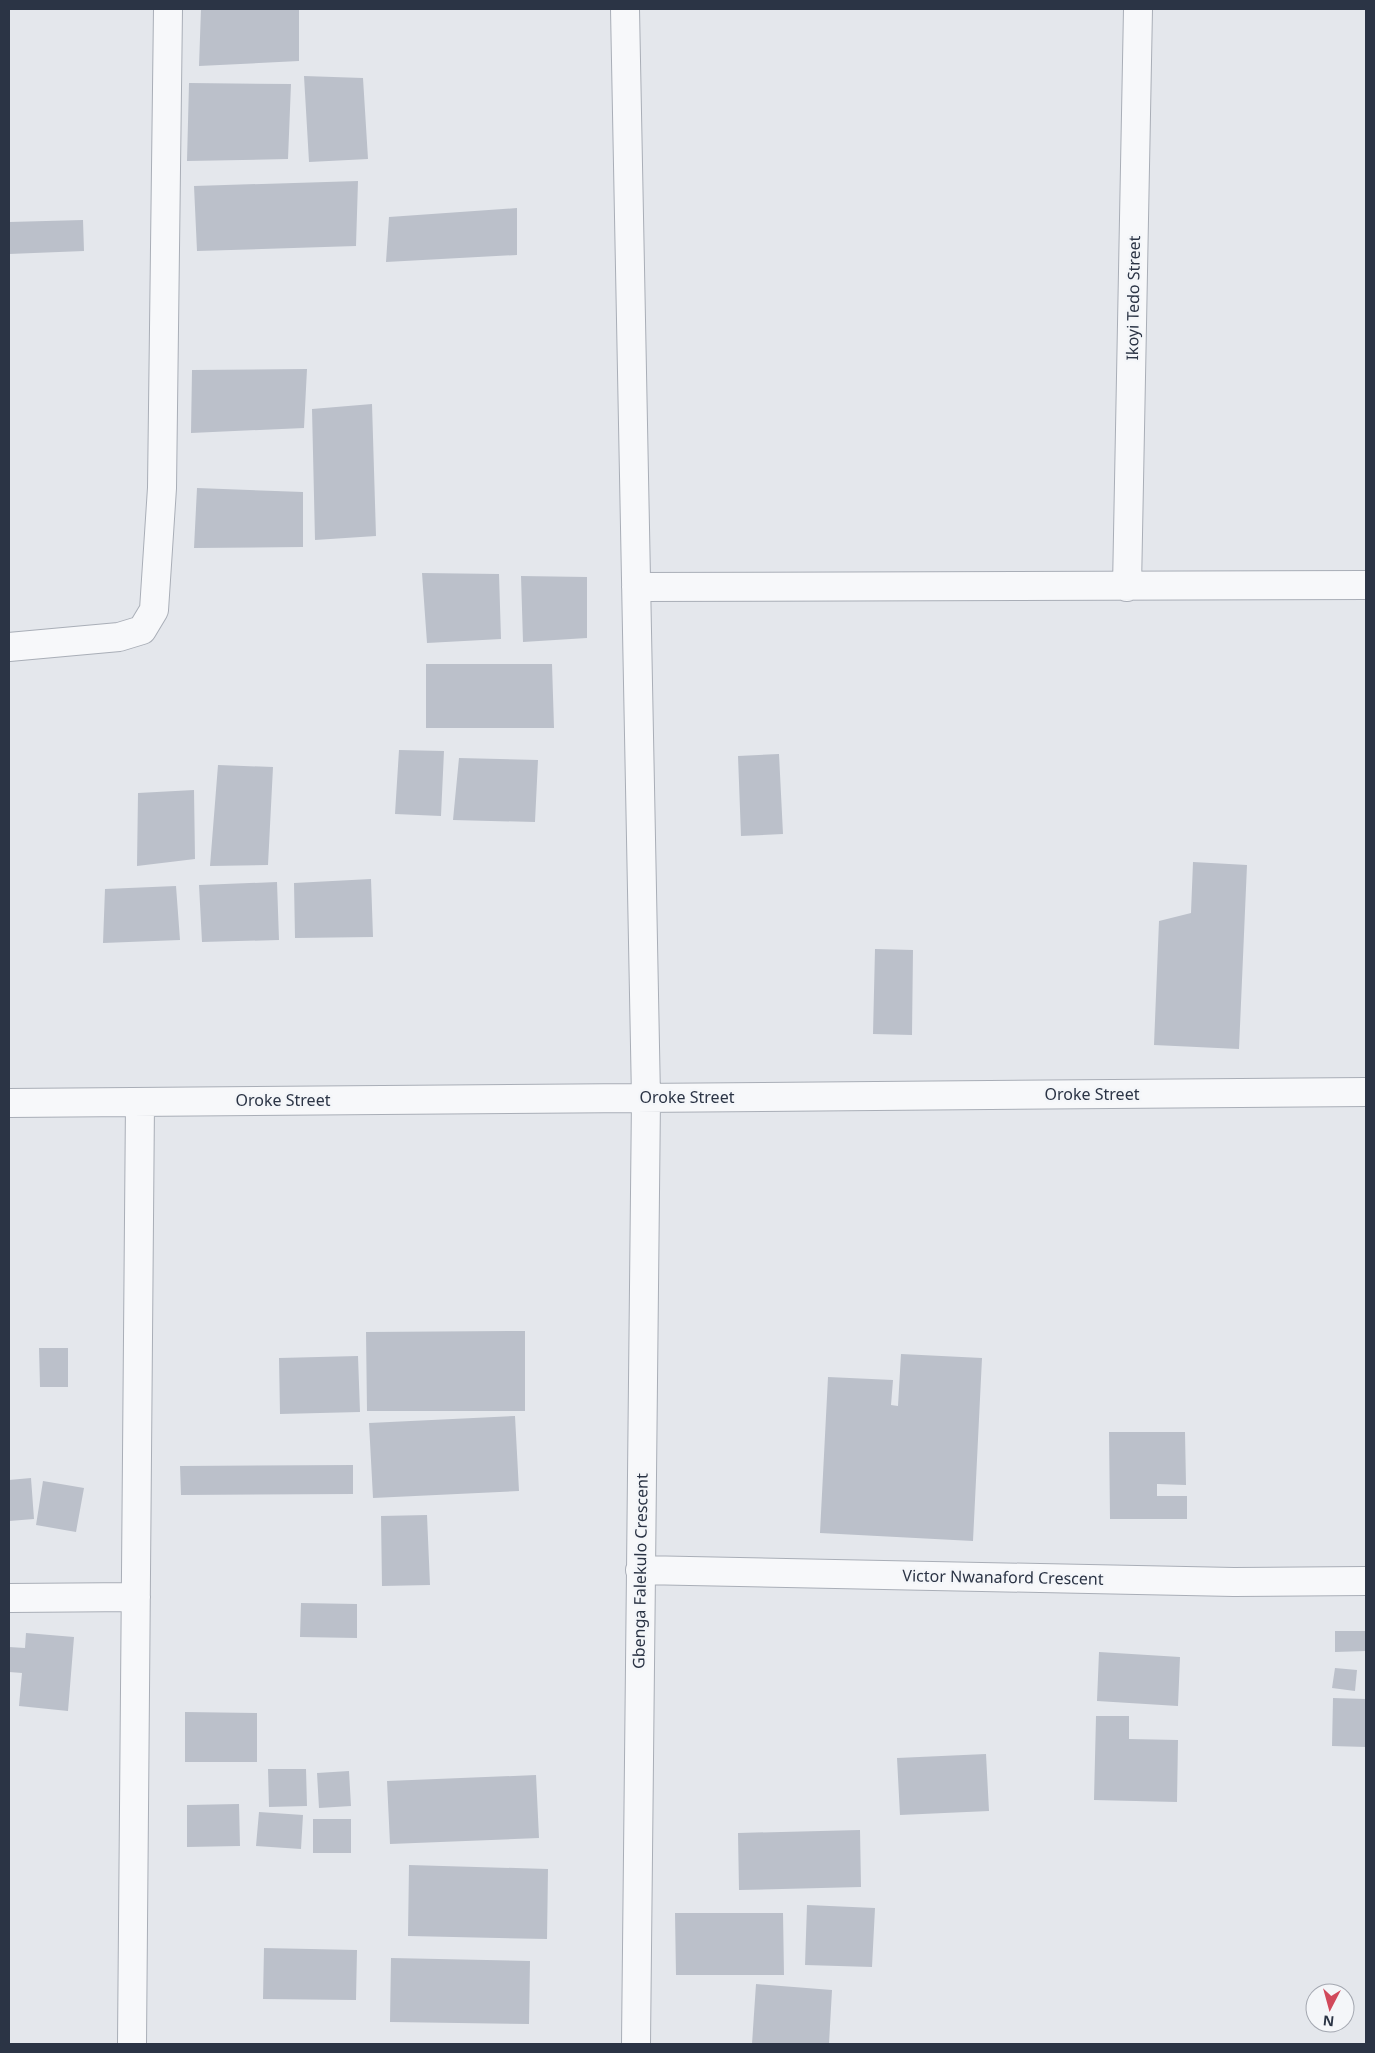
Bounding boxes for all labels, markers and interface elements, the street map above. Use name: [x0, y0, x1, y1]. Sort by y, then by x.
street label: Ikoyi Tedo Street: [1121, 235, 1145, 361]
street label: Oroke Street: [1045, 1083, 1140, 1105]
street label: Oroke Street: [640, 1086, 735, 1108]
street label: Oroke Street: [236, 1089, 331, 1111]
street label: Gbenga Falekulo Crescent: [627, 1473, 653, 1669]
street label: Victor Nwanaford Crescent: [902, 1564, 1104, 1590]
north arrow: [1305, 1983, 1355, 2033]
text: N: [1322, 2011, 1335, 2031]

